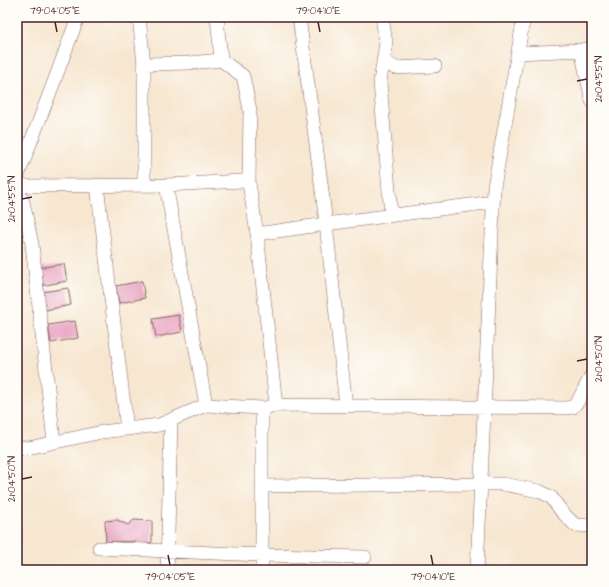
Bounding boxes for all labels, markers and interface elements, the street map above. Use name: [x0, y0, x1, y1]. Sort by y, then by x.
text: 79°04'05"E: [30, 4, 80, 18]
text: 79°04'10"E: [296, 4, 340, 18]
text: 21°04'55"N: [592, 56, 606, 102]
text: 21°04'55"N: [5, 176, 19, 222]
text: 21°04'50"N: [592, 336, 606, 382]
text: 21°04'50"N: [5, 456, 19, 502]
text: 79°04'05"E: [145, 570, 195, 584]
text: 79°04'10"E: [411, 570, 455, 584]

